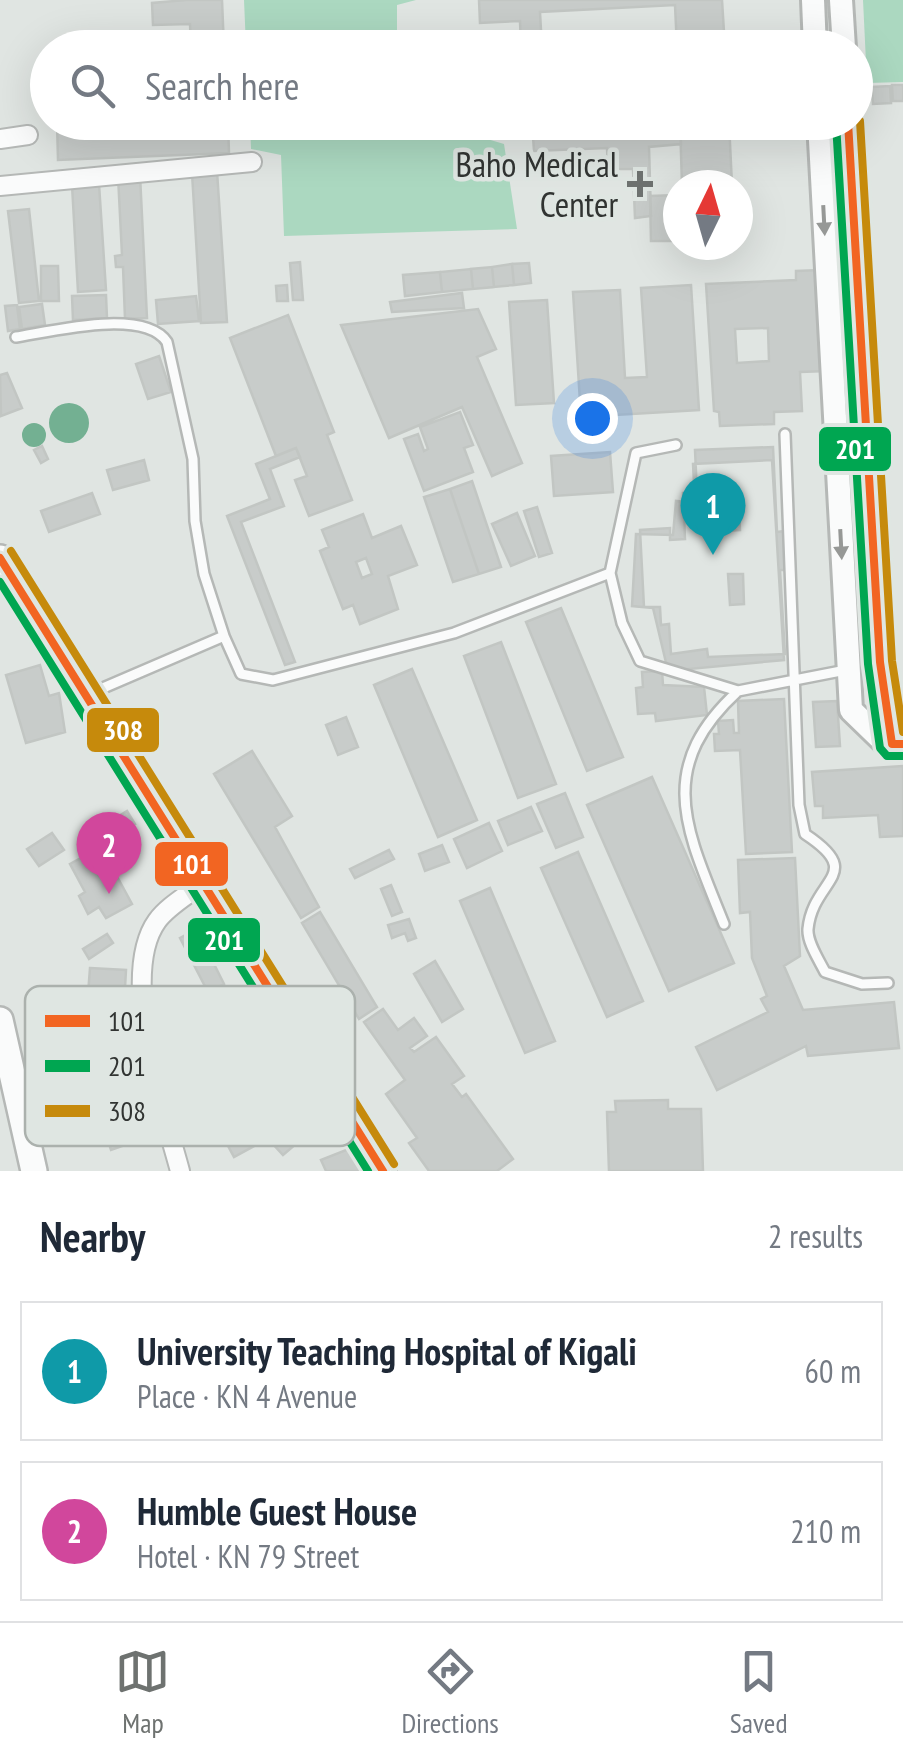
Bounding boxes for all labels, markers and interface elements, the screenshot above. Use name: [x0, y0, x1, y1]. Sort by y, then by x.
search box: [30, 30, 873, 140]
icon: search: [65, 58, 120, 113]
text: Search here: [145, 61, 299, 110]
place label: Baho Medical Center: [455, 141, 618, 227]
north arrow: [663, 170, 753, 260]
marker: Baho Medical Center: [627, 171, 653, 197]
one-way arrow: [816, 204, 832, 236]
your location: [567, 393, 618, 444]
line badge: 201: [817, 425, 893, 473]
text: 201: [835, 430, 875, 467]
pin: 1: [680, 472, 746, 555]
one-way arrow: [833, 529, 849, 561]
line badge: 308: [85, 706, 161, 754]
text: 308: [103, 711, 143, 748]
pin: 2: [76, 812, 142, 894]
line badge: 101: [153, 840, 230, 888]
text: 101: [172, 845, 212, 882]
line badge: 201: [186, 916, 262, 964]
text: 201: [204, 921, 244, 958]
legend: [25, 986, 355, 1146]
text: 101: [108, 1002, 146, 1039]
text: 201: [108, 1047, 146, 1084]
text: 308: [108, 1092, 146, 1129]
text: Nearby: [40, 1209, 145, 1264]
text: 2 results: [768, 1215, 863, 1257]
text: University Teaching Hospital of Kigali: [137, 1326, 637, 1375]
text: 1: [67, 1350, 82, 1392]
text: 60 m: [805, 1350, 861, 1392]
text: Place · KN 4 Avenue: [137, 1375, 357, 1417]
text: Humble Guest House: [137, 1486, 417, 1535]
text: 2: [67, 1510, 82, 1552]
text: 210 m: [790, 1510, 861, 1552]
text: Hotel · KN 79 Street: [137, 1535, 359, 1577]
tab: Map: [115, 1644, 170, 1741]
tab: Directions: [401, 1644, 499, 1741]
tab: Saved: [730, 1644, 788, 1741]

